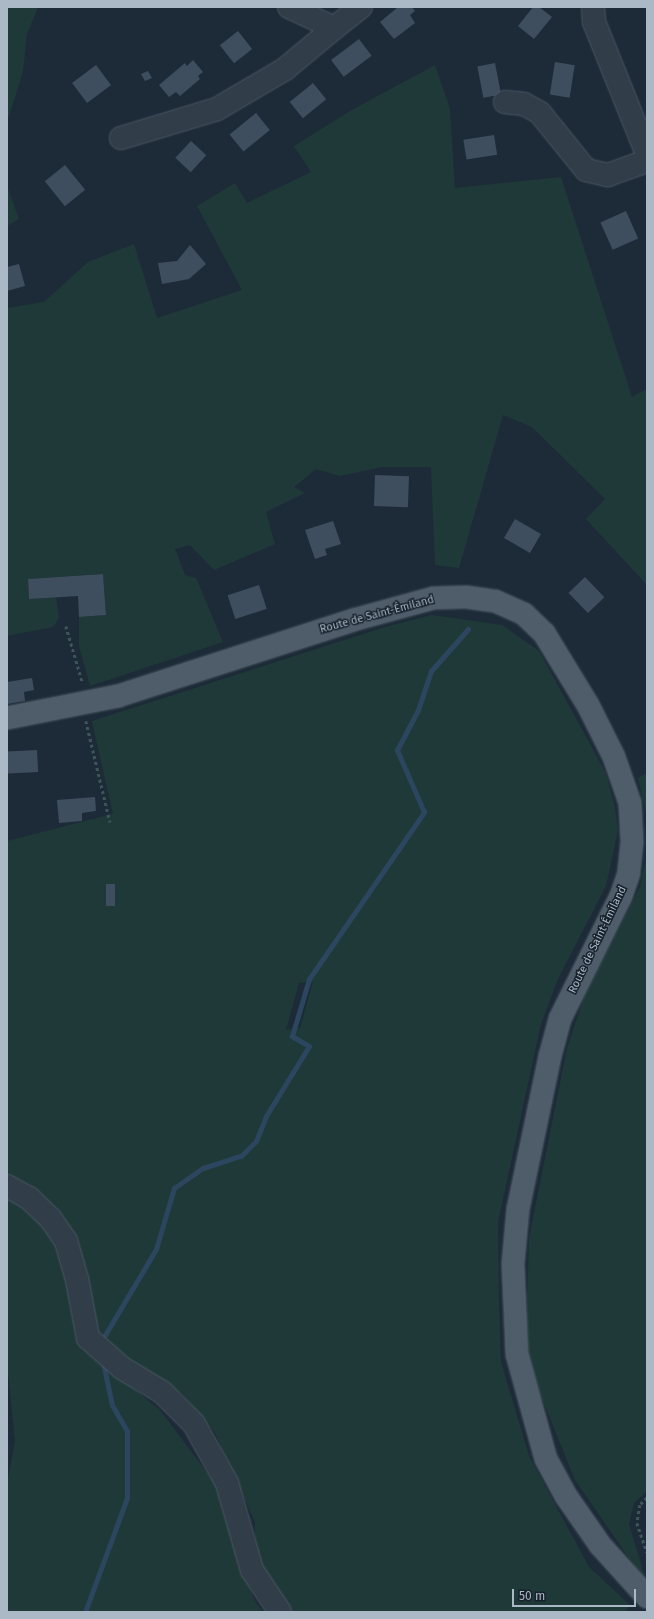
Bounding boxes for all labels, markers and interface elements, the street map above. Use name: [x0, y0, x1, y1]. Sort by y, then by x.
street label: Route de Saint-Émiland: [319, 593, 435, 637]
street label: Route de Saint-Émiland: [566, 884, 630, 996]
scale bar: [514, 1581, 638, 1607]
text: 50 m: [519, 1589, 545, 1603]

